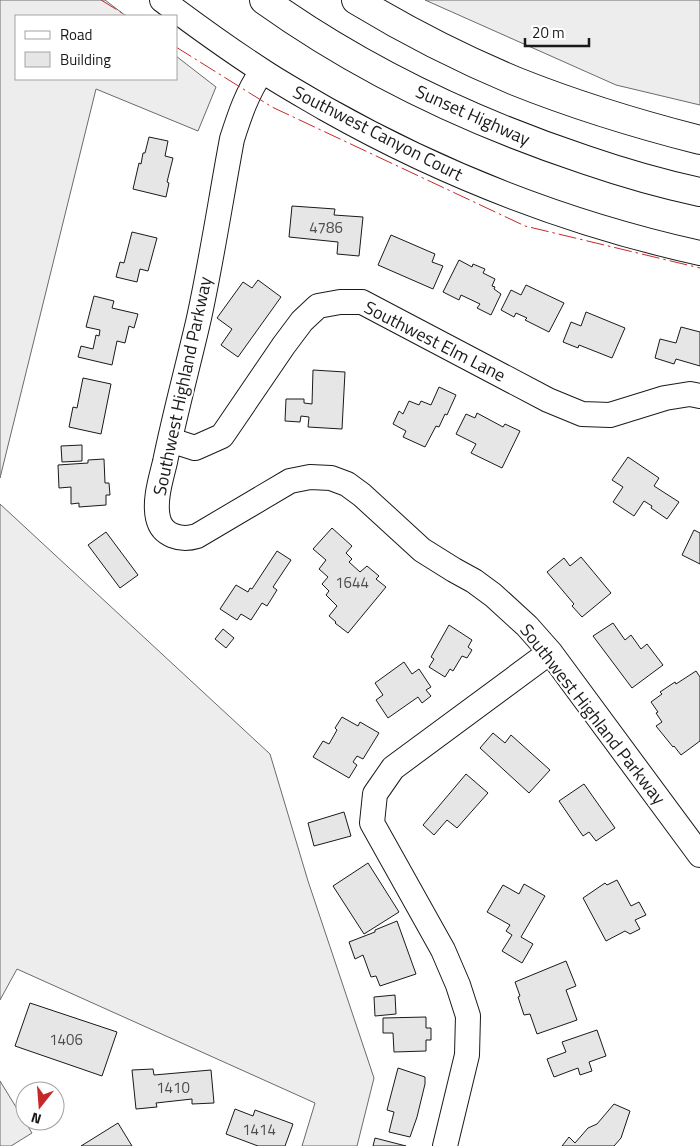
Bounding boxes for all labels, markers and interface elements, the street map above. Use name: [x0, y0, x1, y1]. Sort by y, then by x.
legend: [15, 15, 178, 80]
scale bar: [525, 15, 589, 47]
text: 20 m: [532, 21, 565, 44]
text: Road: [60, 23, 92, 46]
text: Building: [60, 48, 111, 71]
street label: Southwest Canyon Court: [288, 78, 468, 188]
street label: Sunset Highway: [411, 78, 535, 152]
house number: 4786: [309, 216, 343, 239]
street label: Southwest Highland Parkway: [146, 274, 218, 498]
street label: Southwest Elm Lane: [360, 294, 510, 388]
house number: 1644: [335, 571, 369, 594]
street label: Southwest Highland Parkway: [514, 618, 673, 810]
house number: 1406: [49, 1028, 83, 1051]
house number: 1410: [156, 1076, 190, 1099]
north arrow: [15, 1081, 65, 1131]
text: N: [28, 1107, 44, 1130]
house number: 1414: [242, 1118, 276, 1141]

